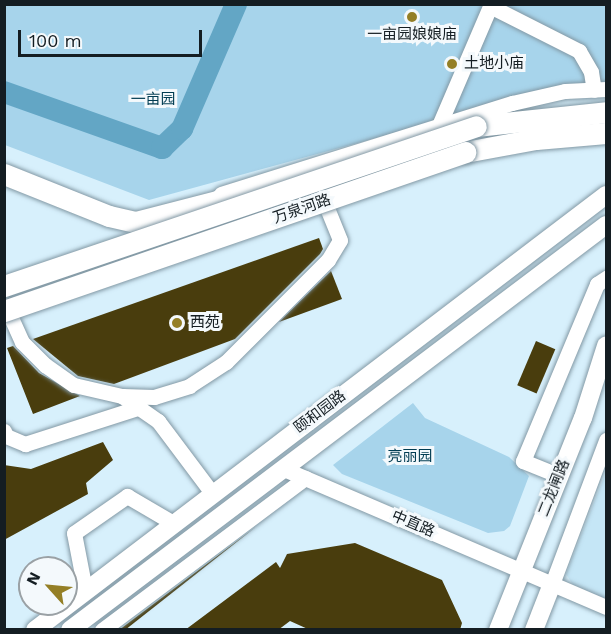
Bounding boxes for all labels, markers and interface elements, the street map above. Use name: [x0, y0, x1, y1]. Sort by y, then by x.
marker: 一亩园娘娘庙: [405, 10, 419, 24]
scale bar: [21, 18, 206, 56]
place label: 一亩园娘娘庙: [367, 26, 457, 44]
text: 100 m: [29, 30, 82, 51]
place label: 土地小庙: [464, 55, 524, 73]
marker: 土地小庙: [445, 57, 459, 71]
park label: 一亩园: [131, 91, 175, 109]
street label: 万泉河路: [271, 191, 333, 227]
marker: 西苑: [168, 314, 186, 332]
place label: 西苑: [190, 314, 220, 332]
street label: 颐和园路: [291, 387, 349, 437]
park label: 亮丽园: [388, 448, 432, 466]
street label: 二龙闸路: [534, 457, 574, 519]
street label: 中直路: [389, 507, 437, 541]
north arrow: [18, 556, 78, 616]
text: N: [22, 569, 44, 588]

